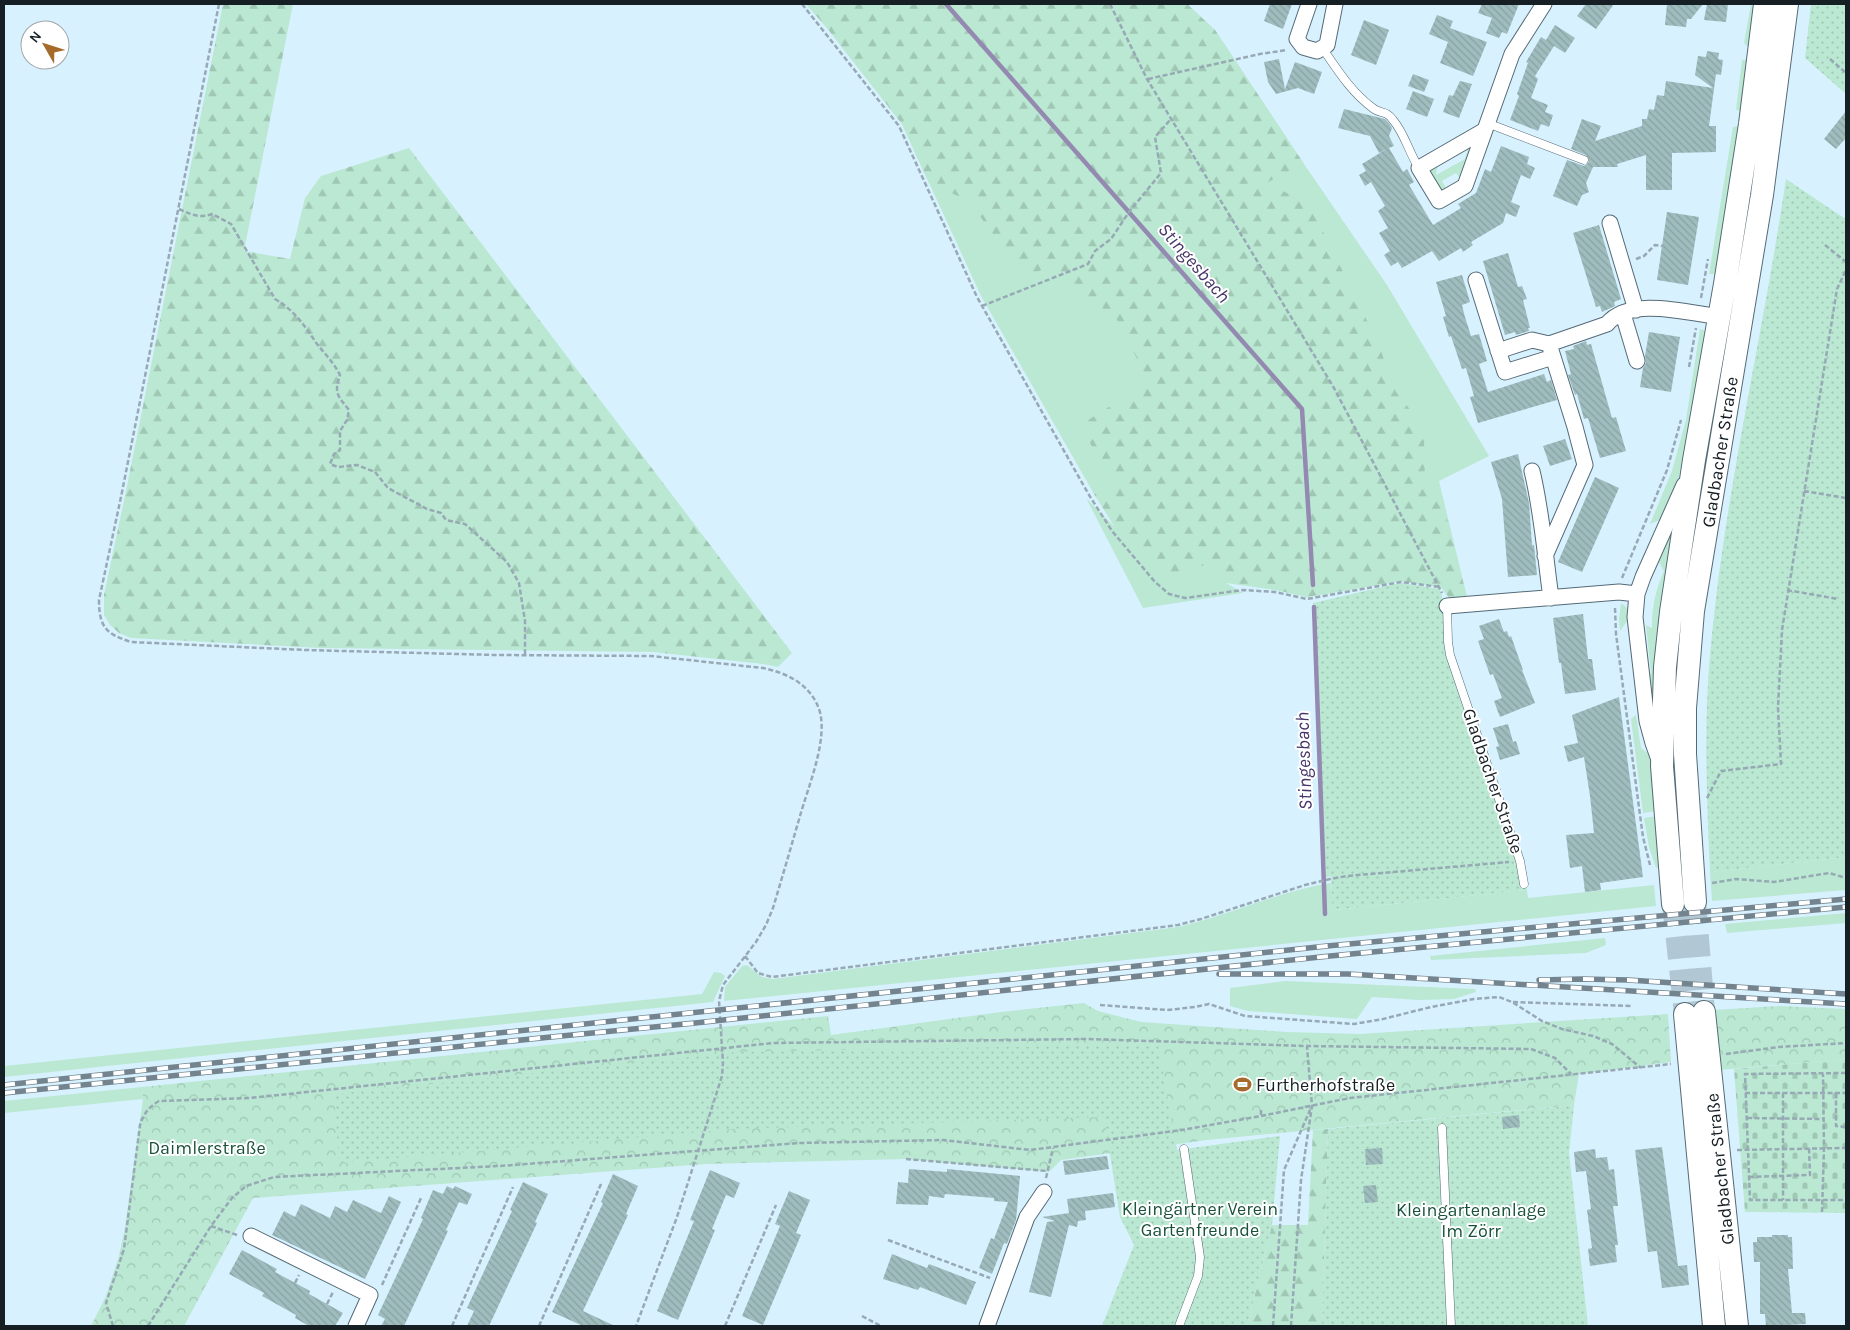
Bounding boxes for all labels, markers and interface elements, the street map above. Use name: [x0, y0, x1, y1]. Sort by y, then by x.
north arrow: [20, 20, 70, 70]
text: N: [26, 28, 45, 46]
water label: Stingesbach: [1153, 219, 1235, 307]
street label: Gladbacher Straße: [1697, 375, 1743, 529]
street label: Gladbacher Straße: [1458, 705, 1528, 857]
water label: Stingesbach: [1291, 711, 1317, 811]
place label: Furtherhofstraße: [1256, 1074, 1395, 1096]
sports icon: Furtherhofstraße: [1232, 1075, 1252, 1095]
street label: Gladbacher Straße: [1701, 1092, 1739, 1246]
park label: Daimlerstraße: [148, 1137, 266, 1159]
park label: Kleingärtner Verein Gartenfreunde: [1122, 1198, 1278, 1241]
park label: Kleingartenanlage Im Zörr: [1396, 1199, 1546, 1242]

